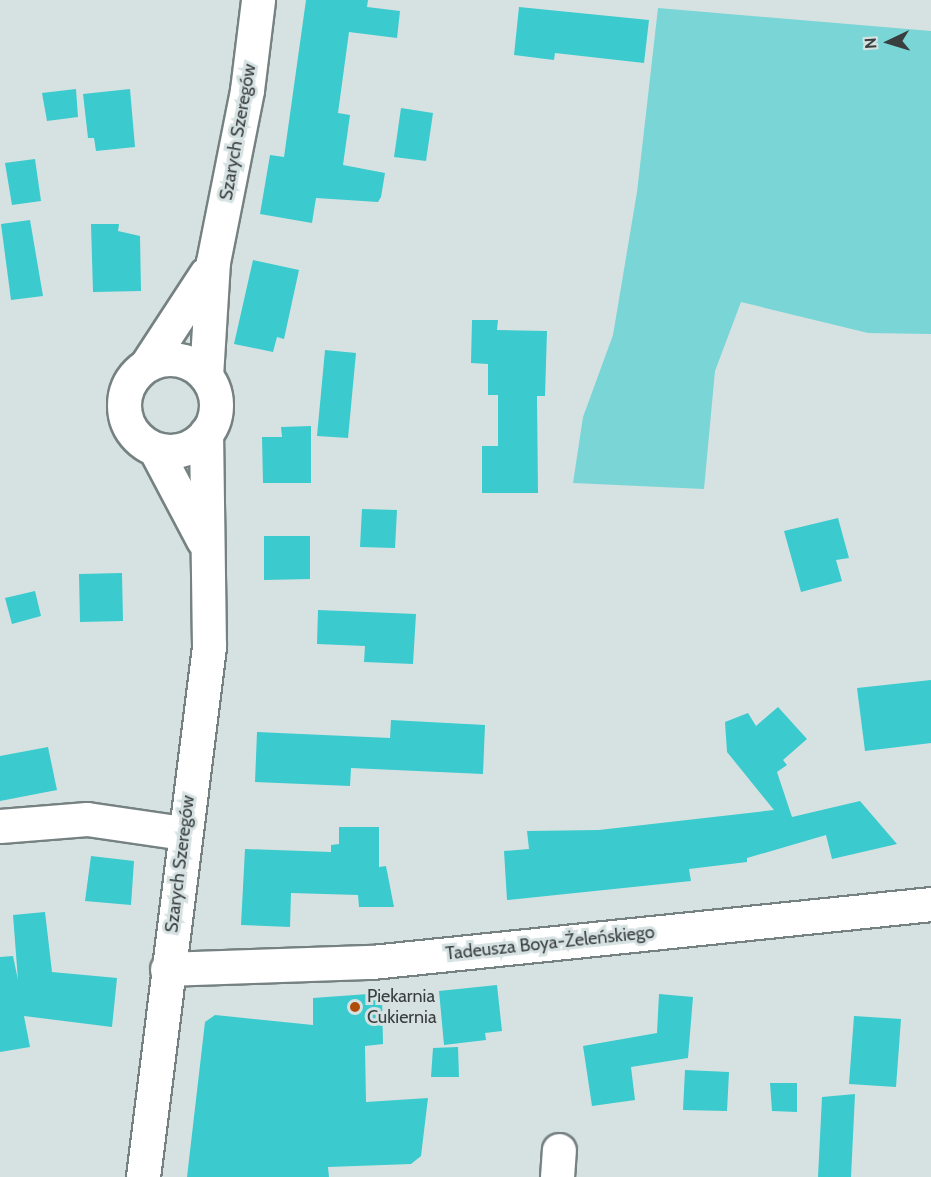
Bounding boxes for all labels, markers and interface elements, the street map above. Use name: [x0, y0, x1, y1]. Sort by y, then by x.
north arrow: [859, 12, 919, 72]
text: N: [861, 37, 880, 50]
street label: Szarych Szeregów: [215, 62, 261, 202]
street label: Szarych Szeregów: [161, 794, 199, 934]
street label: Tadeusza Boya-Żeleńskiego: [444, 921, 656, 965]
place label: Piekarnia Cukiernia: [367, 986, 437, 1028]
marker: Piekarnia Cukiernia: [348, 1000, 362, 1014]

